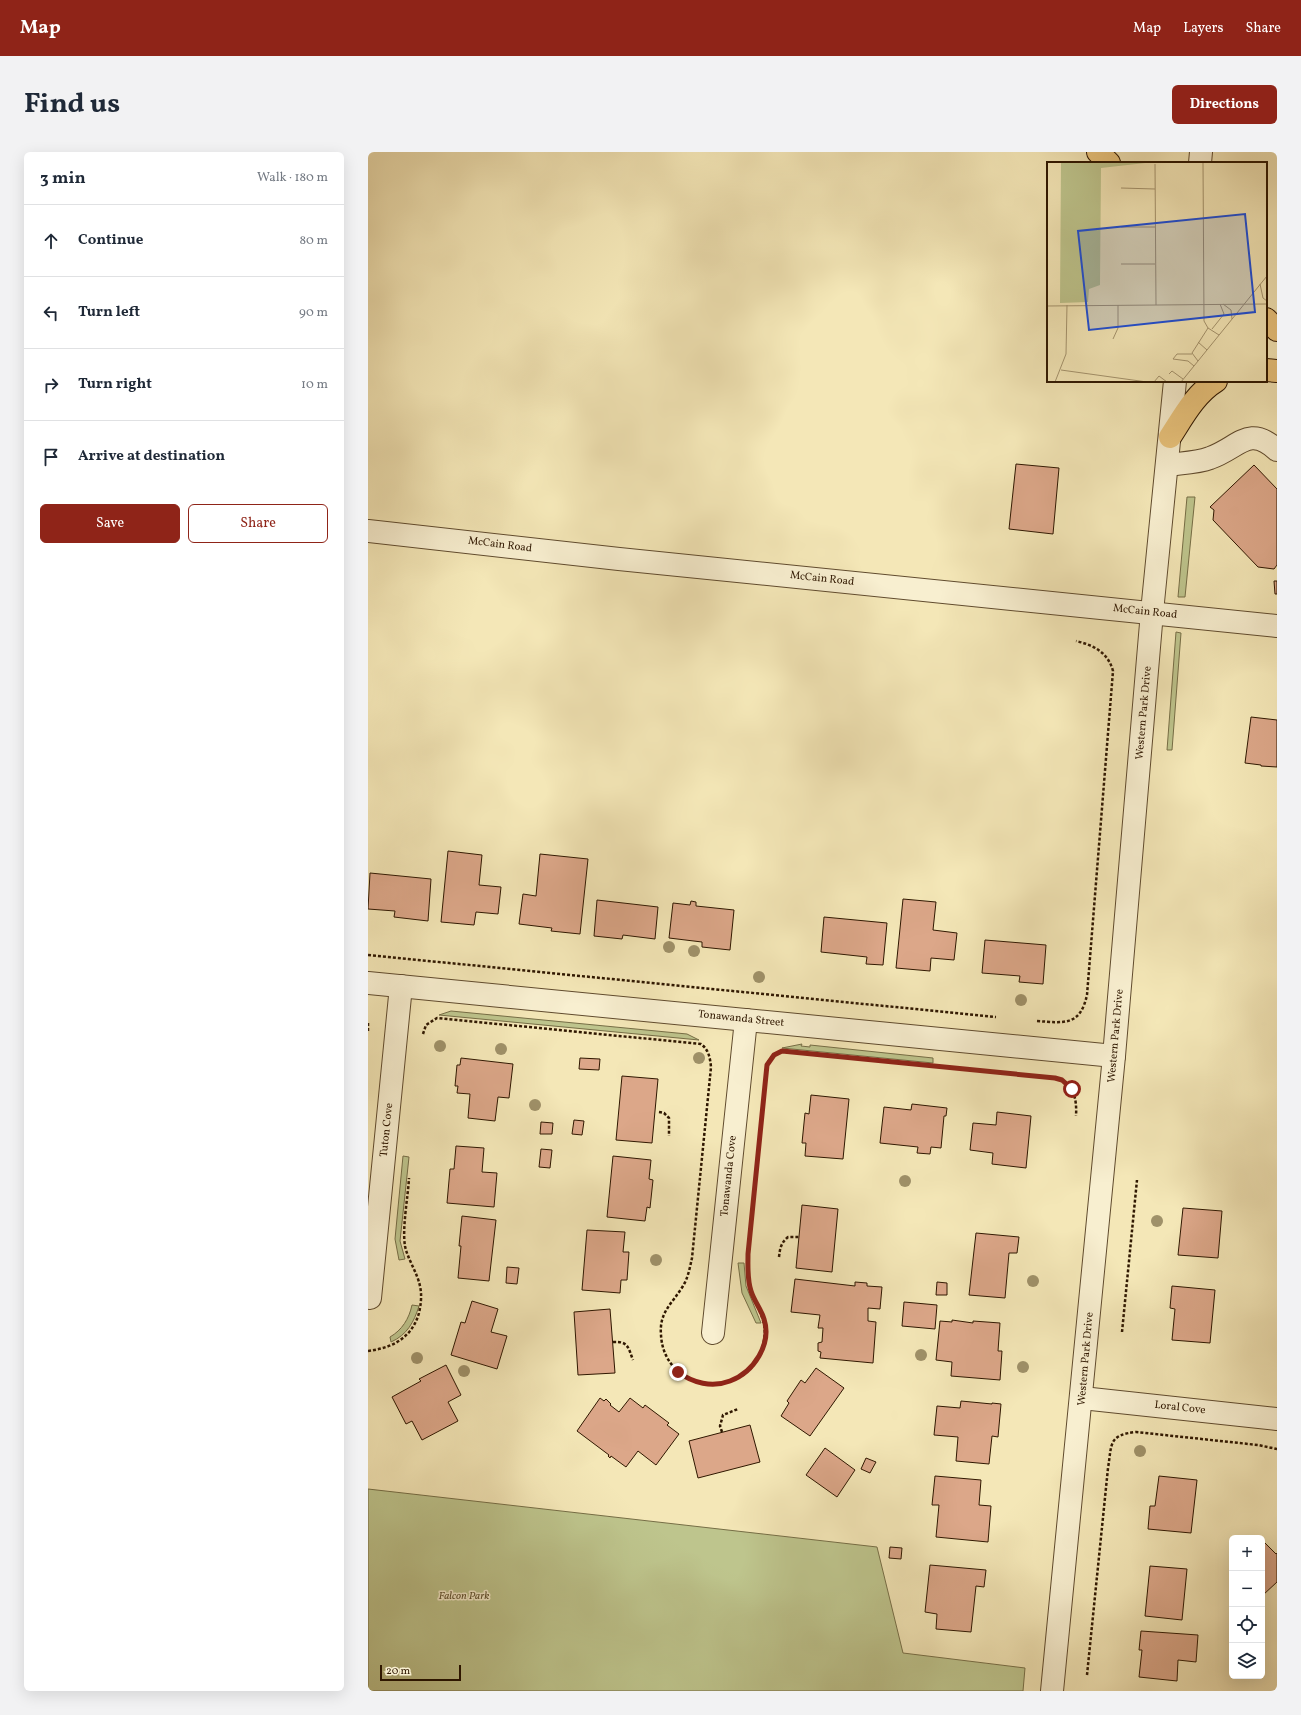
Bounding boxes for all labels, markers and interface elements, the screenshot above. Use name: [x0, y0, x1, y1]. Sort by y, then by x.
text: Map: [20, 15, 61, 41]
text: Map: [1133, 19, 1161, 38]
text: Layers: [1183, 19, 1223, 38]
text: Share: [1245, 19, 1281, 38]
text: Find us: [24, 85, 120, 124]
button: Directions: [1172, 85, 1277, 124]
inset map: [1047, 162, 1267, 382]
text: 3 min: [40, 167, 86, 190]
text: Walk · 180 m: [257, 169, 328, 187]
icon: ahead: [40, 230, 62, 252]
text: Continue: [78, 230, 143, 251]
text: 80 m: [299, 232, 328, 250]
icon: left: [40, 302, 62, 324]
text: Turn left: [78, 302, 140, 323]
text: 90 m: [299, 304, 328, 322]
icon: right: [40, 374, 62, 396]
text: Turn right: [78, 374, 152, 395]
text: 10 m: [301, 376, 328, 394]
icon: arrive: [40, 446, 62, 468]
text: Arrive at destination: [78, 446, 225, 467]
button: Save: [40, 504, 180, 543]
button: Share: [188, 504, 328, 543]
street label: McCain Road: [467, 534, 533, 556]
street label: McCain Road: [789, 568, 855, 590]
street label: McCain Road: [1112, 601, 1178, 623]
street label: Western Park Drive: [1132, 666, 1156, 760]
street label: Western Park Drive: [1104, 989, 1128, 1083]
street label: Tonawanda Street: [697, 1007, 785, 1031]
route start: [1063, 1080, 1081, 1098]
street label: Tuton Cove: [377, 1102, 397, 1158]
street label: Tonawanda Cove: [717, 1135, 741, 1217]
street label: Western Park Drive: [1074, 1312, 1098, 1406]
route end: [669, 1363, 687, 1381]
street label: Loral Cove: [1154, 1398, 1206, 1418]
map controls: [1229, 1535, 1265, 1679]
button: +: [1229, 1535, 1265, 1571]
button: −: [1229, 1571, 1265, 1607]
park label: Falcon Park: [439, 1589, 489, 1604]
button: locate: [1229, 1607, 1265, 1643]
button: layers: [1229, 1643, 1265, 1679]
scale bar: [380, 1663, 461, 1682]
text: 20 m: [386, 1664, 410, 1679]

